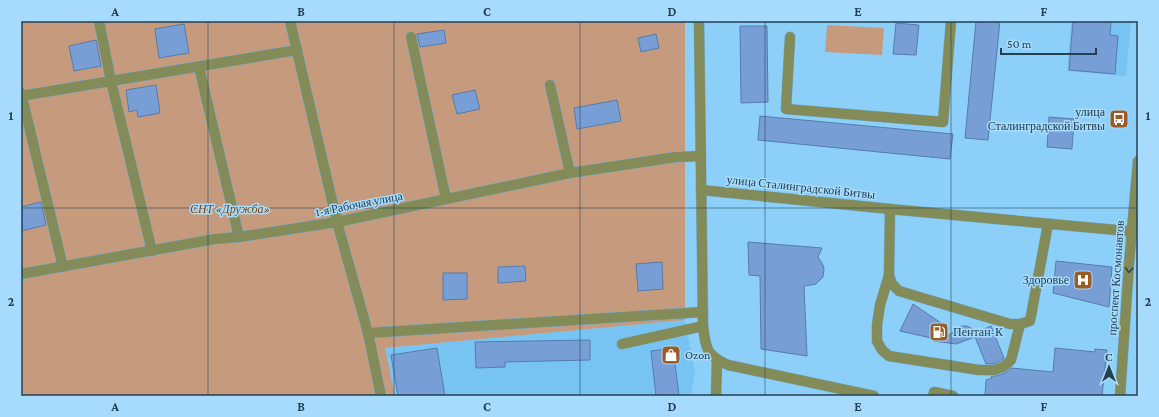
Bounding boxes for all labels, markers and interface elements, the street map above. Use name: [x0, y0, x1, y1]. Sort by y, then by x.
text: A: [110, 4, 119, 19]
text: B: [297, 4, 305, 19]
text: C: [483, 4, 491, 19]
text: D: [668, 4, 677, 19]
text: E: [854, 4, 862, 19]
text: F: [1041, 4, 1048, 19]
scale bar: [1001, 30, 1096, 56]
text: 50 m: [1007, 37, 1032, 51]
place label: улица Сталинградской Битвы: [988, 105, 1106, 133]
text: 1: [9, 108, 14, 123]
bus stop icon: улица Сталинградской Битвы: [1108, 108, 1130, 130]
text: 1: [1146, 108, 1151, 123]
street label: улица Сталинградской Битвы: [726, 172, 876, 202]
street label: 1-я Рабочая улица: [314, 189, 405, 219]
park label: СНТ «Дружба»: [190, 202, 270, 216]
street label: проспект Космонавтов: [1105, 220, 1127, 336]
one-way arrow: [1124, 267, 1133, 273]
hospital icon: Здоровье: [1072, 269, 1094, 291]
place label: Здоровье: [1023, 273, 1069, 287]
text: 2: [8, 294, 15, 309]
text: 2: [1145, 294, 1152, 309]
fuel station icon: Пентан-К: [928, 321, 950, 343]
place label: Пентан-К: [953, 325, 1004, 339]
shop icon: Ozon: [660, 344, 682, 366]
north arrow: [1089, 347, 1129, 387]
place label: Ozon: [685, 348, 711, 362]
text: С: [1105, 351, 1113, 363]
text: A: [110, 399, 119, 414]
text: B: [297, 399, 305, 414]
text: C: [483, 399, 491, 414]
text: D: [668, 399, 677, 414]
text: E: [854, 399, 862, 414]
text: F: [1041, 399, 1048, 414]

